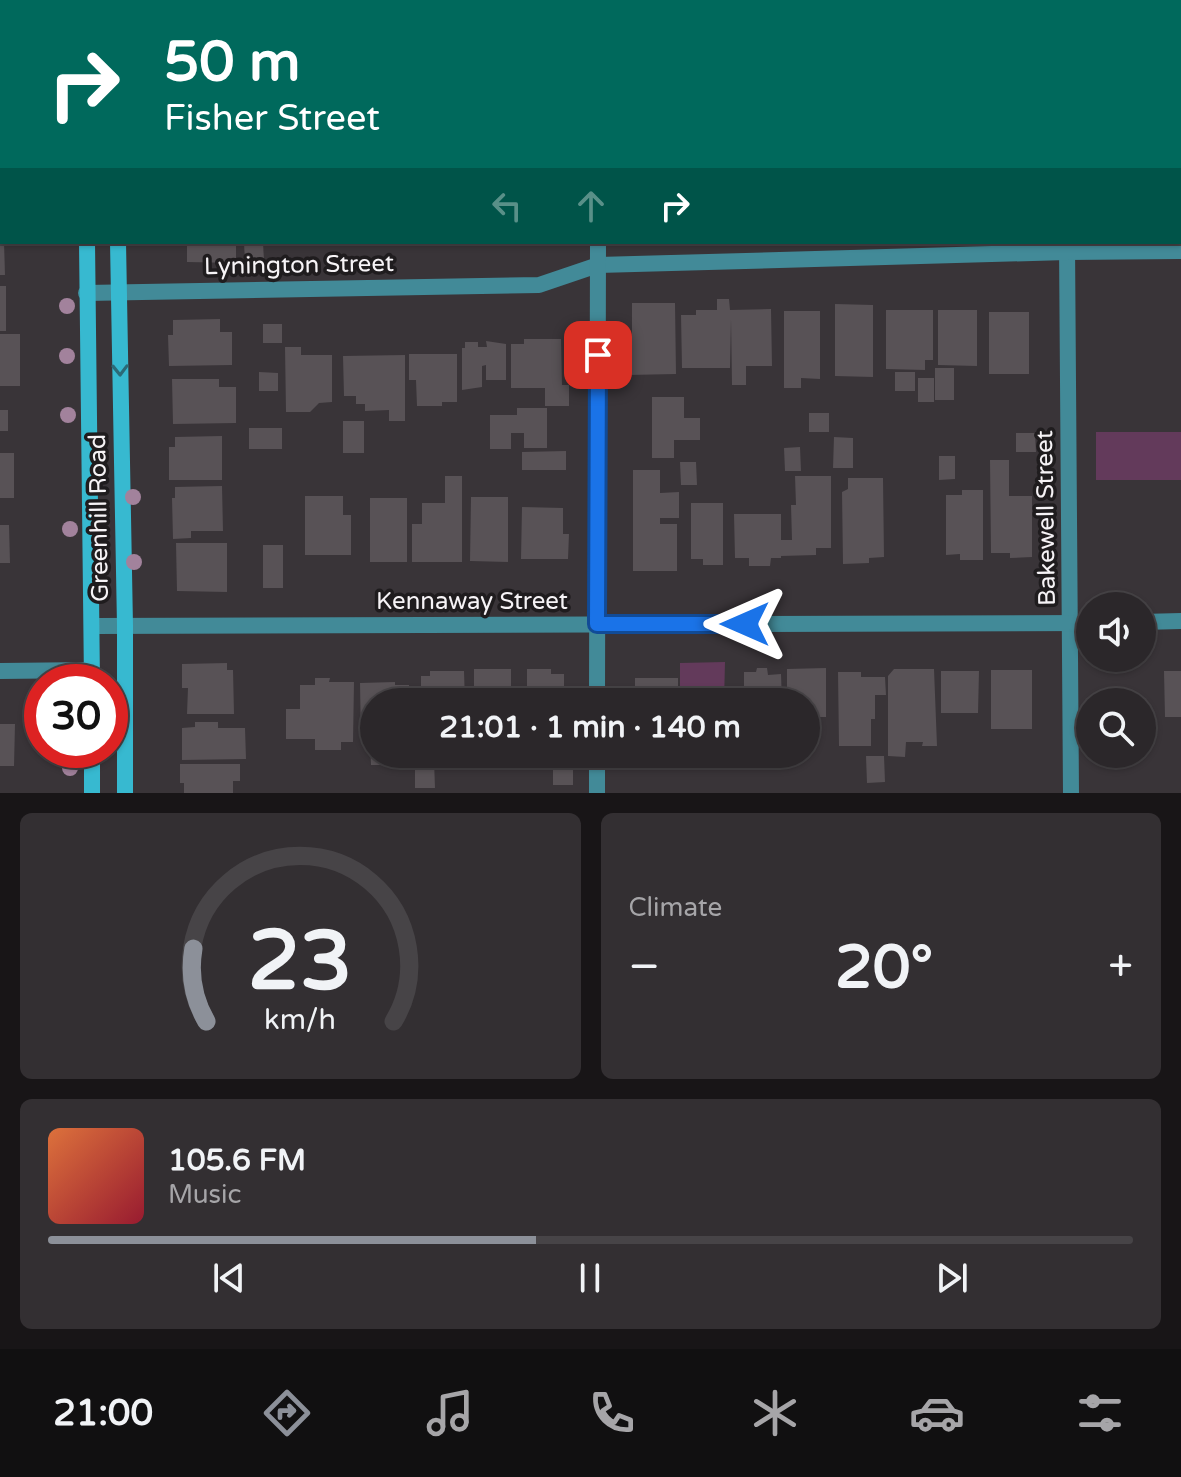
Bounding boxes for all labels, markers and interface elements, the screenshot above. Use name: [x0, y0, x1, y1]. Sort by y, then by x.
text: 50 m: [164, 29, 300, 96]
icon: right: [32, 32, 136, 136]
text: Fisher Street: [164, 97, 380, 140]
icon: left: [485, 184, 529, 228]
icon: ahead: [569, 184, 613, 228]
icon: right: [653, 184, 697, 228]
street label: Lynington Street: [204, 249, 394, 281]
pin: [564, 321, 632, 389]
icon: arrive: [576, 333, 620, 377]
one-way arrow: [111, 364, 129, 377]
street label: Bakewell Street: [1030, 430, 1062, 606]
street label: Greenhill Road: [83, 434, 115, 602]
position arrow: [703, 582, 787, 666]
street label: Kennaway Street: [376, 587, 568, 616]
map controls: [1076, 592, 1156, 768]
button: sound: [1076, 592, 1156, 672]
speed limit sign: 30: [24, 664, 128, 768]
button: search: [1076, 688, 1156, 768]
text: 21:01 · 1 min · 140 m: [439, 709, 741, 746]
text: Climate: [629, 892, 722, 923]
text: 23: [248, 912, 352, 1012]
text: 20°: [835, 932, 933, 1004]
text: −: [629, 941, 660, 994]
text: +: [1108, 941, 1133, 994]
text: km/h: [264, 1003, 336, 1037]
text: 105.6 FM: [168, 1142, 306, 1179]
text: Music: [168, 1179, 241, 1210]
icon: previous: [207, 1256, 251, 1300]
icon: pause: [568, 1256, 612, 1300]
icon: next: [930, 1256, 974, 1300]
icon: directions: [259, 1385, 315, 1441]
icon: music: [422, 1385, 478, 1441]
icon: phone: [584, 1385, 640, 1441]
icon: climate: [747, 1385, 803, 1441]
icon: car: [909, 1385, 965, 1441]
icon: filters: [1072, 1385, 1128, 1441]
text: 21:00: [53, 1392, 153, 1435]

